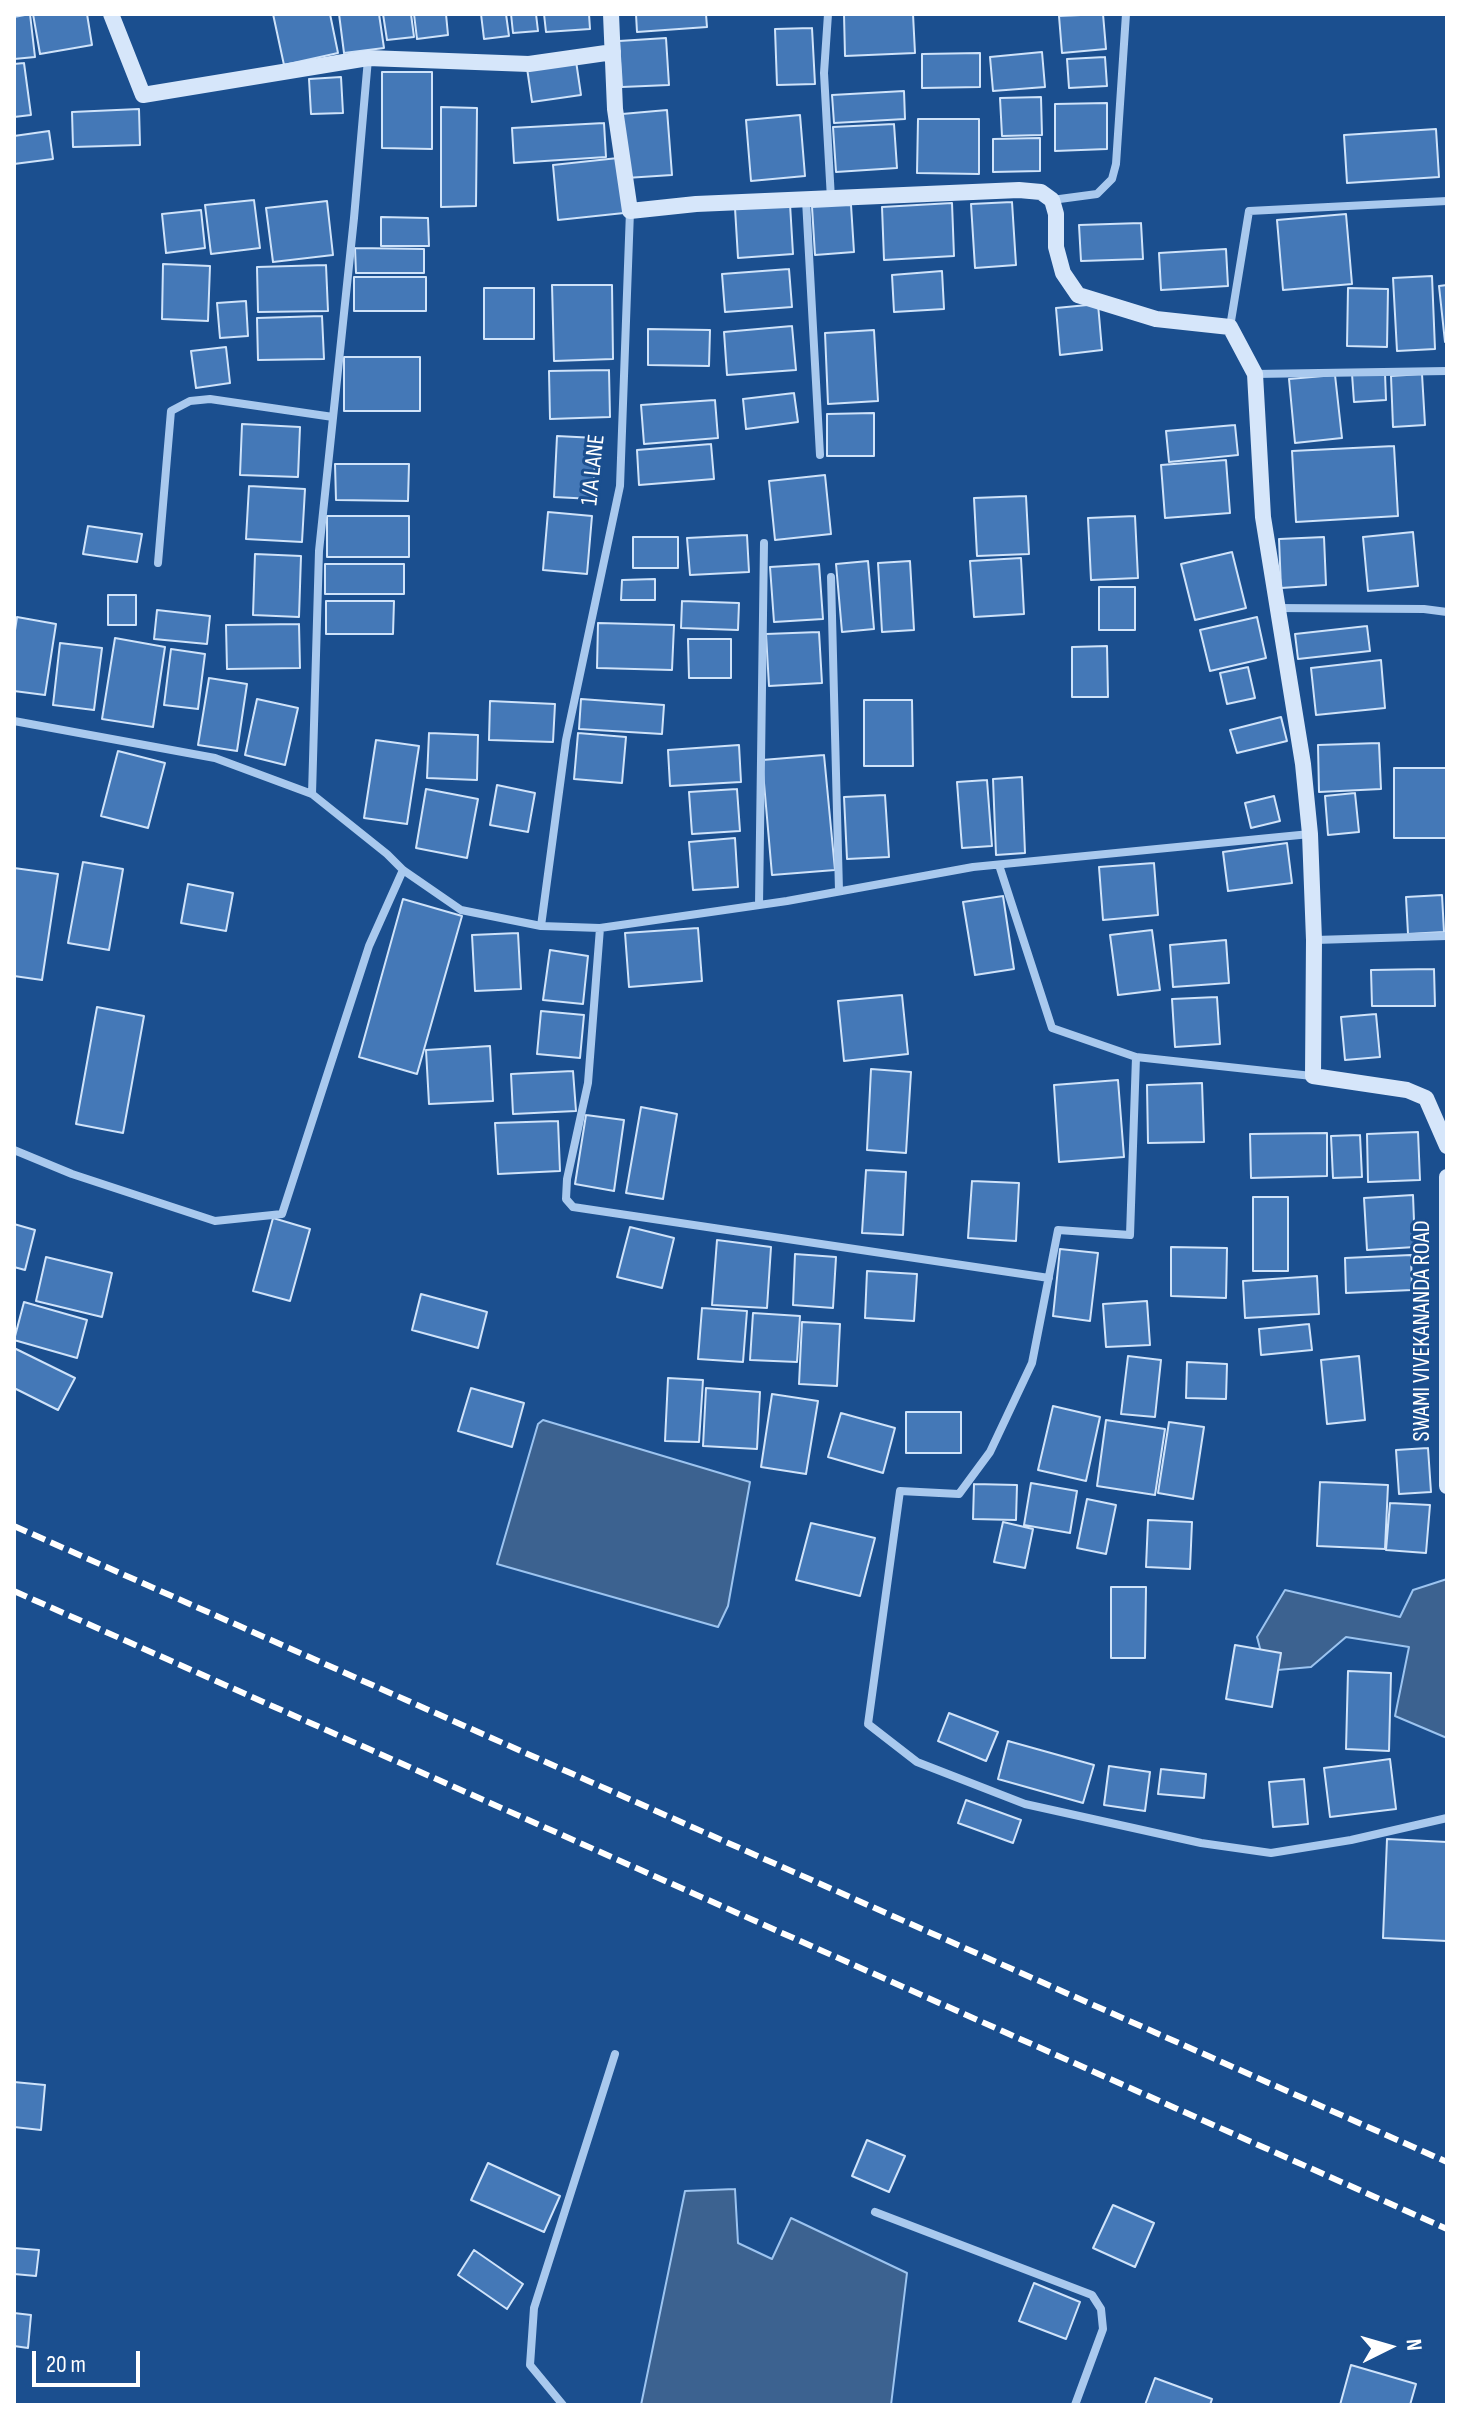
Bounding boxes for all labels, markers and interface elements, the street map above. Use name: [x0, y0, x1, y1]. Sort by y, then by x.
street label: 1/A LANE: [576, 433, 612, 507]
street label: SWAMI VIVEKANANDA ROAD: [1409, 1220, 1437, 1442]
north arrow: [1349, 2307, 1429, 2387]
scale bar: [36, 2335, 144, 2385]
text: N: [1399, 2338, 1427, 2352]
text: 20 m: [46, 2350, 86, 2379]

